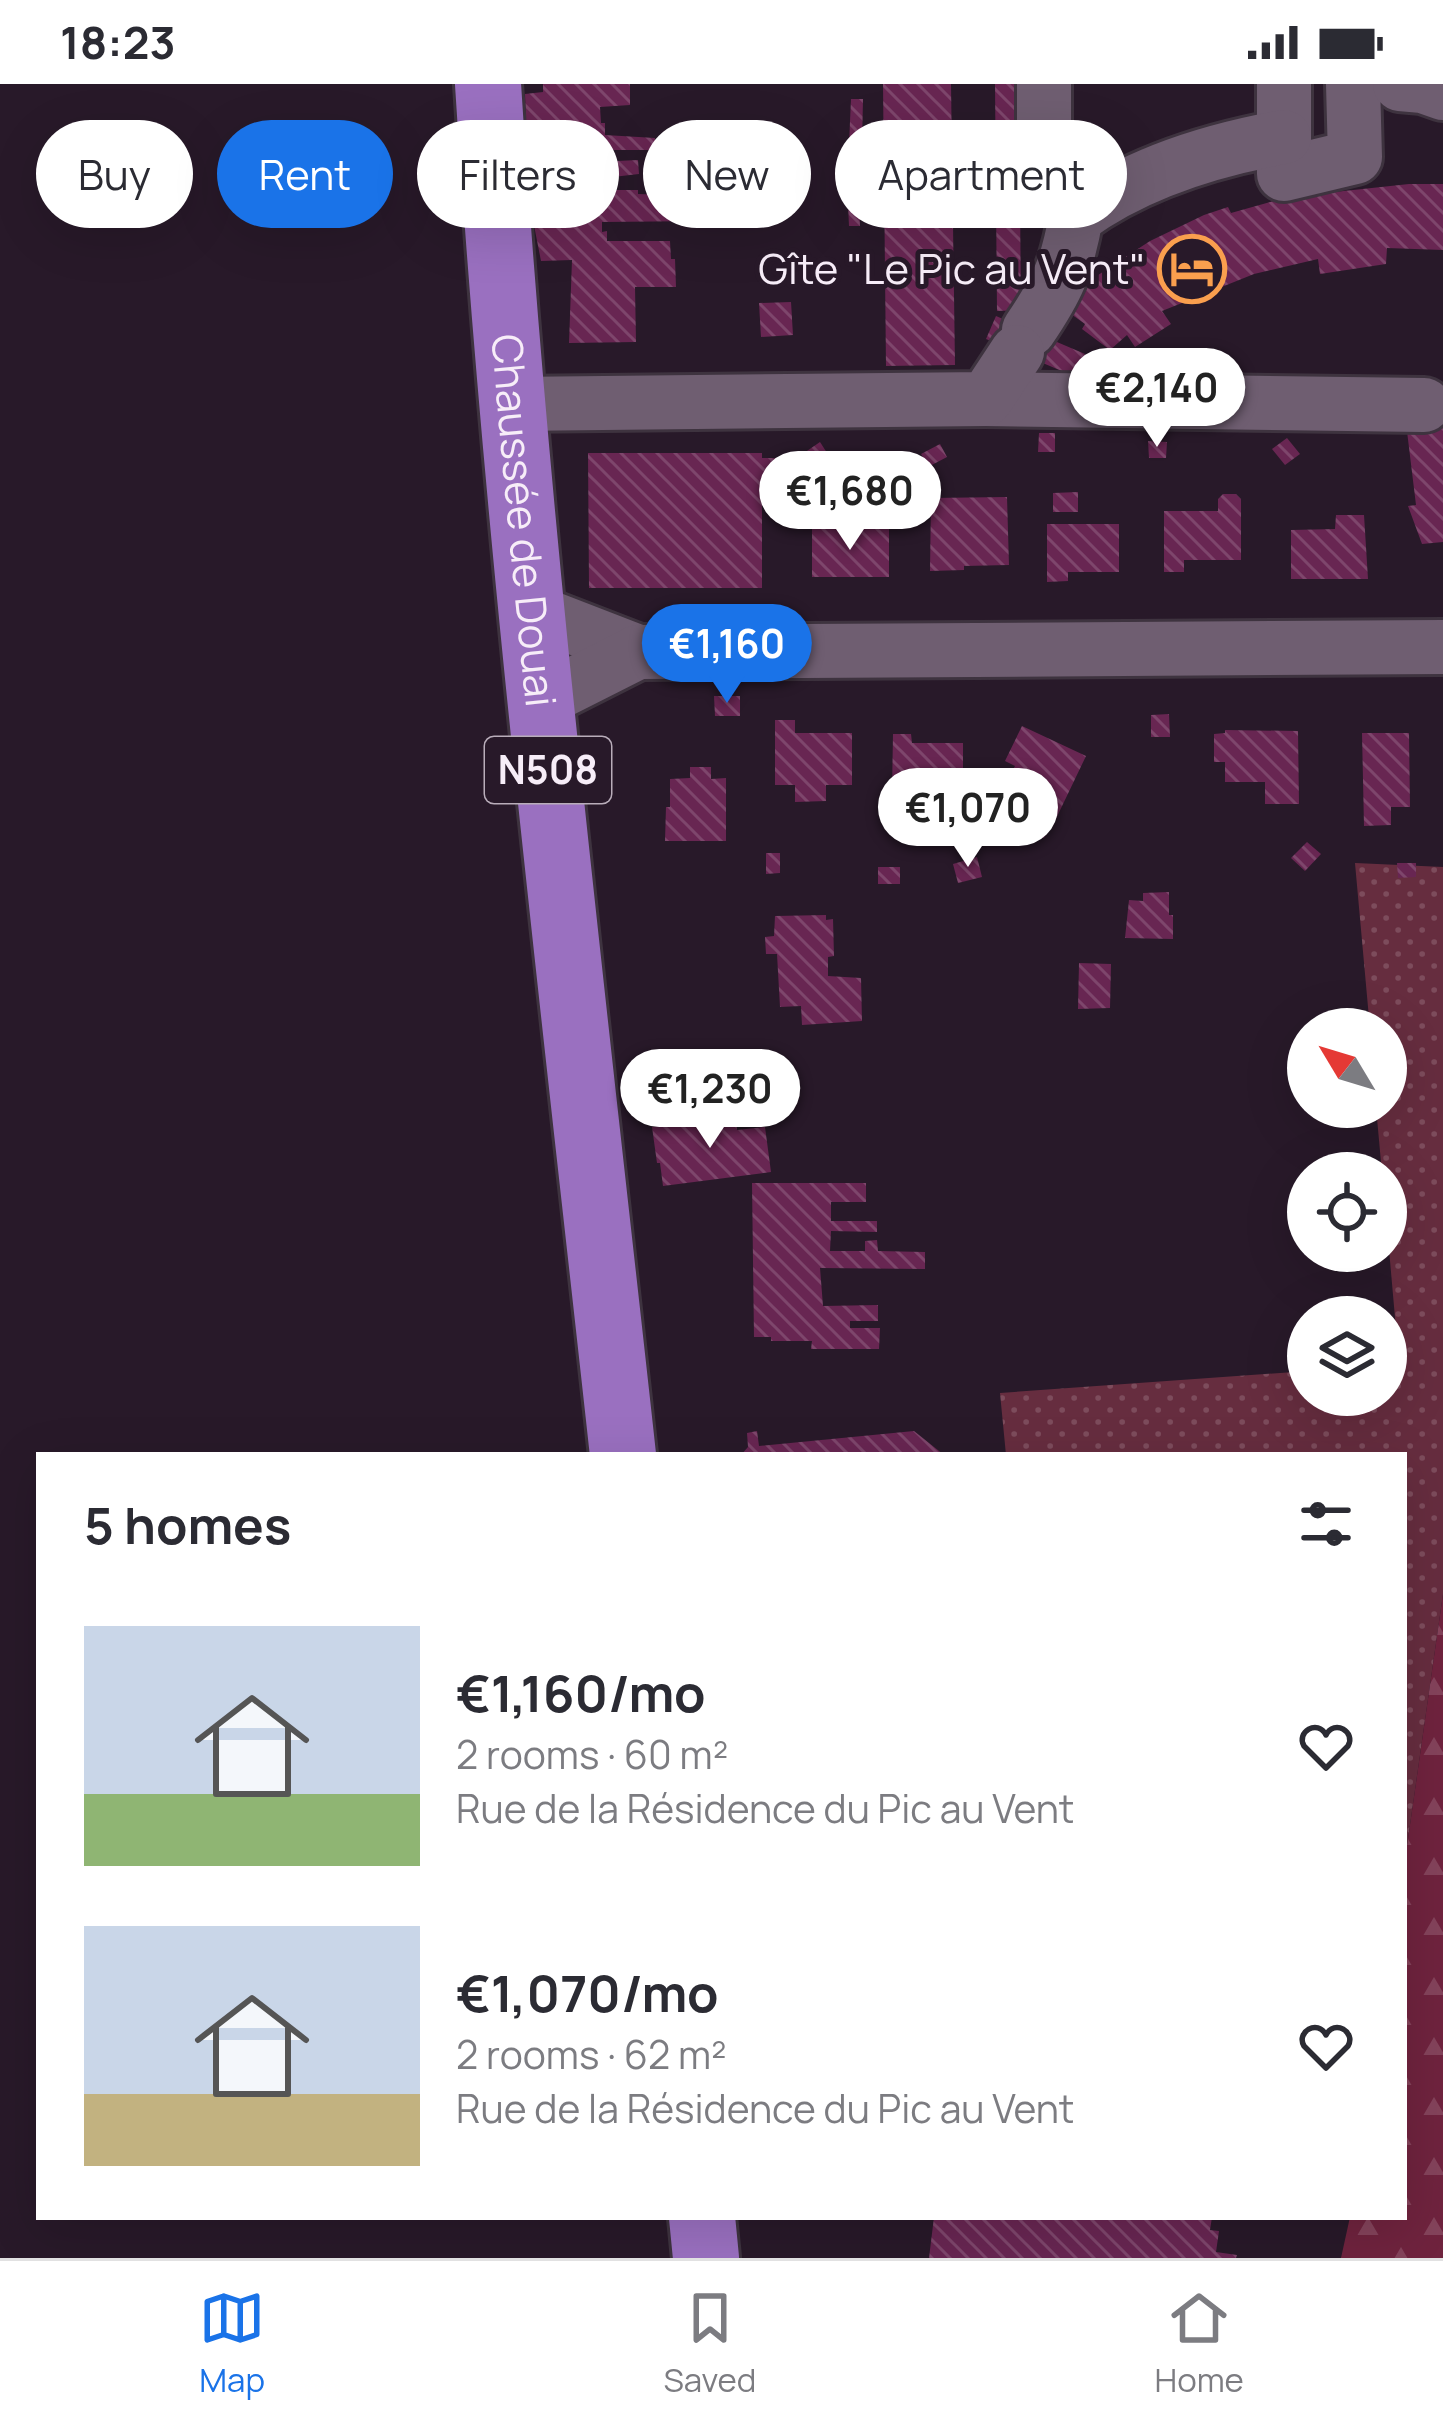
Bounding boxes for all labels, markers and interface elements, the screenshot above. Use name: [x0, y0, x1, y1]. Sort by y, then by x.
text: 18:23: [60, 11, 176, 73]
chip: Buy: [36, 120, 193, 228]
chip: Rent: [217, 120, 393, 228]
chip: Filters: [417, 120, 619, 228]
chip: New: [643, 120, 811, 228]
chip: Apartment: [835, 120, 1127, 228]
hotel icon: Gîte "Le Pic au Vent": [1157, 234, 1227, 304]
place label: Gîte "Le Pic au Vent": [758, 239, 1146, 297]
street label: Chaussée de Douai: [478, 332, 571, 710]
pin: €2,140: [1059, 348, 1255, 450]
text: €2,140: [1095, 360, 1219, 414]
pin: €1,680: [752, 451, 948, 553]
text: €1,680: [786, 463, 914, 517]
pin: €1,160: [629, 604, 825, 706]
text: €1,160: [669, 616, 785, 670]
road number: N508: [485, 737, 611, 803]
pin: €1,070: [870, 768, 1066, 870]
text: €1,070: [905, 780, 1031, 834]
north arrow: [1287, 1008, 1407, 1128]
map controls: [1287, 1008, 1407, 1416]
pin: €1,230: [612, 1049, 808, 1151]
text: €1,230: [647, 1061, 773, 1115]
button: locate: [1287, 1152, 1407, 1272]
button: layers: [1287, 1296, 1407, 1416]
text: 5 homes: [84, 1490, 291, 1559]
icon: filters: [1293, 1491, 1359, 1557]
text: €1,160/mo: [456, 1658, 706, 1727]
icon: home: [180, 1674, 324, 1818]
icon: heart: [1293, 1713, 1359, 1779]
text: 2 rooms · 60 m²: [456, 1727, 728, 1781]
text: Rue de la Résidence du Pic au Vent: [456, 1781, 1075, 1835]
text: €1,070/mo: [456, 1958, 718, 2027]
icon: home: [180, 1974, 324, 2118]
icon: heart: [1293, 2013, 1359, 2079]
text: 2 rooms · 62 m²: [456, 2027, 727, 2081]
text: Rue de la Résidence du Pic au Vent: [456, 2081, 1075, 2135]
tab: Map: [199, 2285, 265, 2402]
tab: Saved: [663, 2285, 756, 2402]
tab: Home: [1155, 2285, 1244, 2402]

